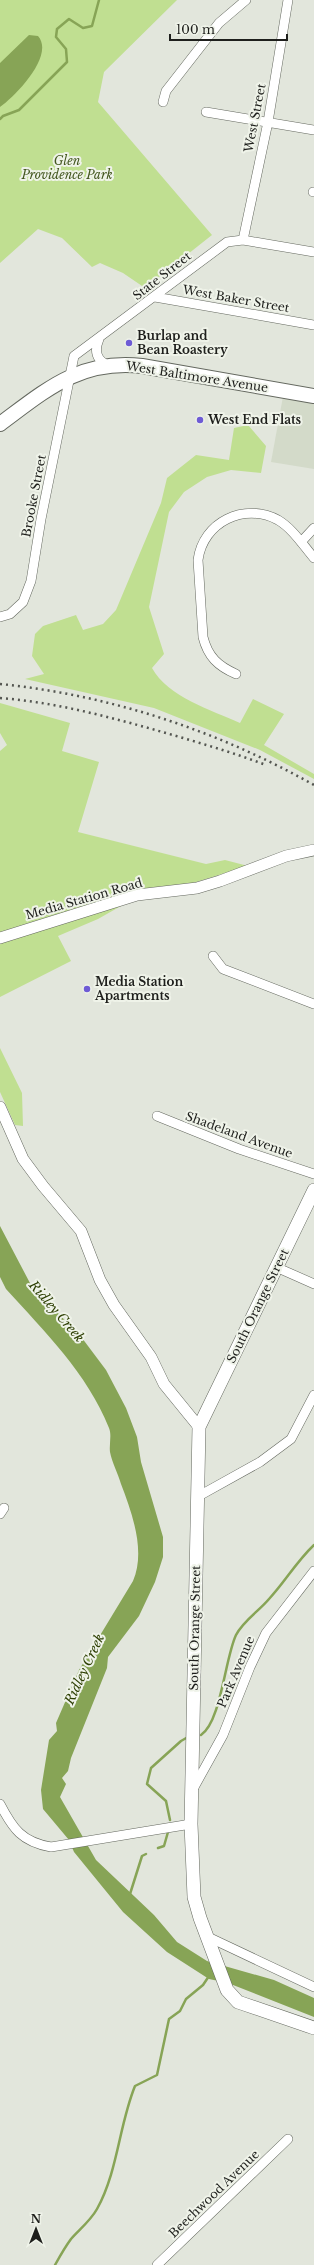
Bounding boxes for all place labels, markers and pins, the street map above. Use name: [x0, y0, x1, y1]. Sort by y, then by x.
place label: Burlap and Bean Roastery: [137, 328, 228, 357]
marker: Burlap and Bean Roastery: [124, 338, 134, 348]
place label: West End Flats: [207, 412, 302, 427]
marker: West End Flats: [195, 415, 205, 425]
place label: Media Station Apartments: [94, 974, 183, 1003]
marker: Media Station Apartments: [82, 984, 92, 994]

